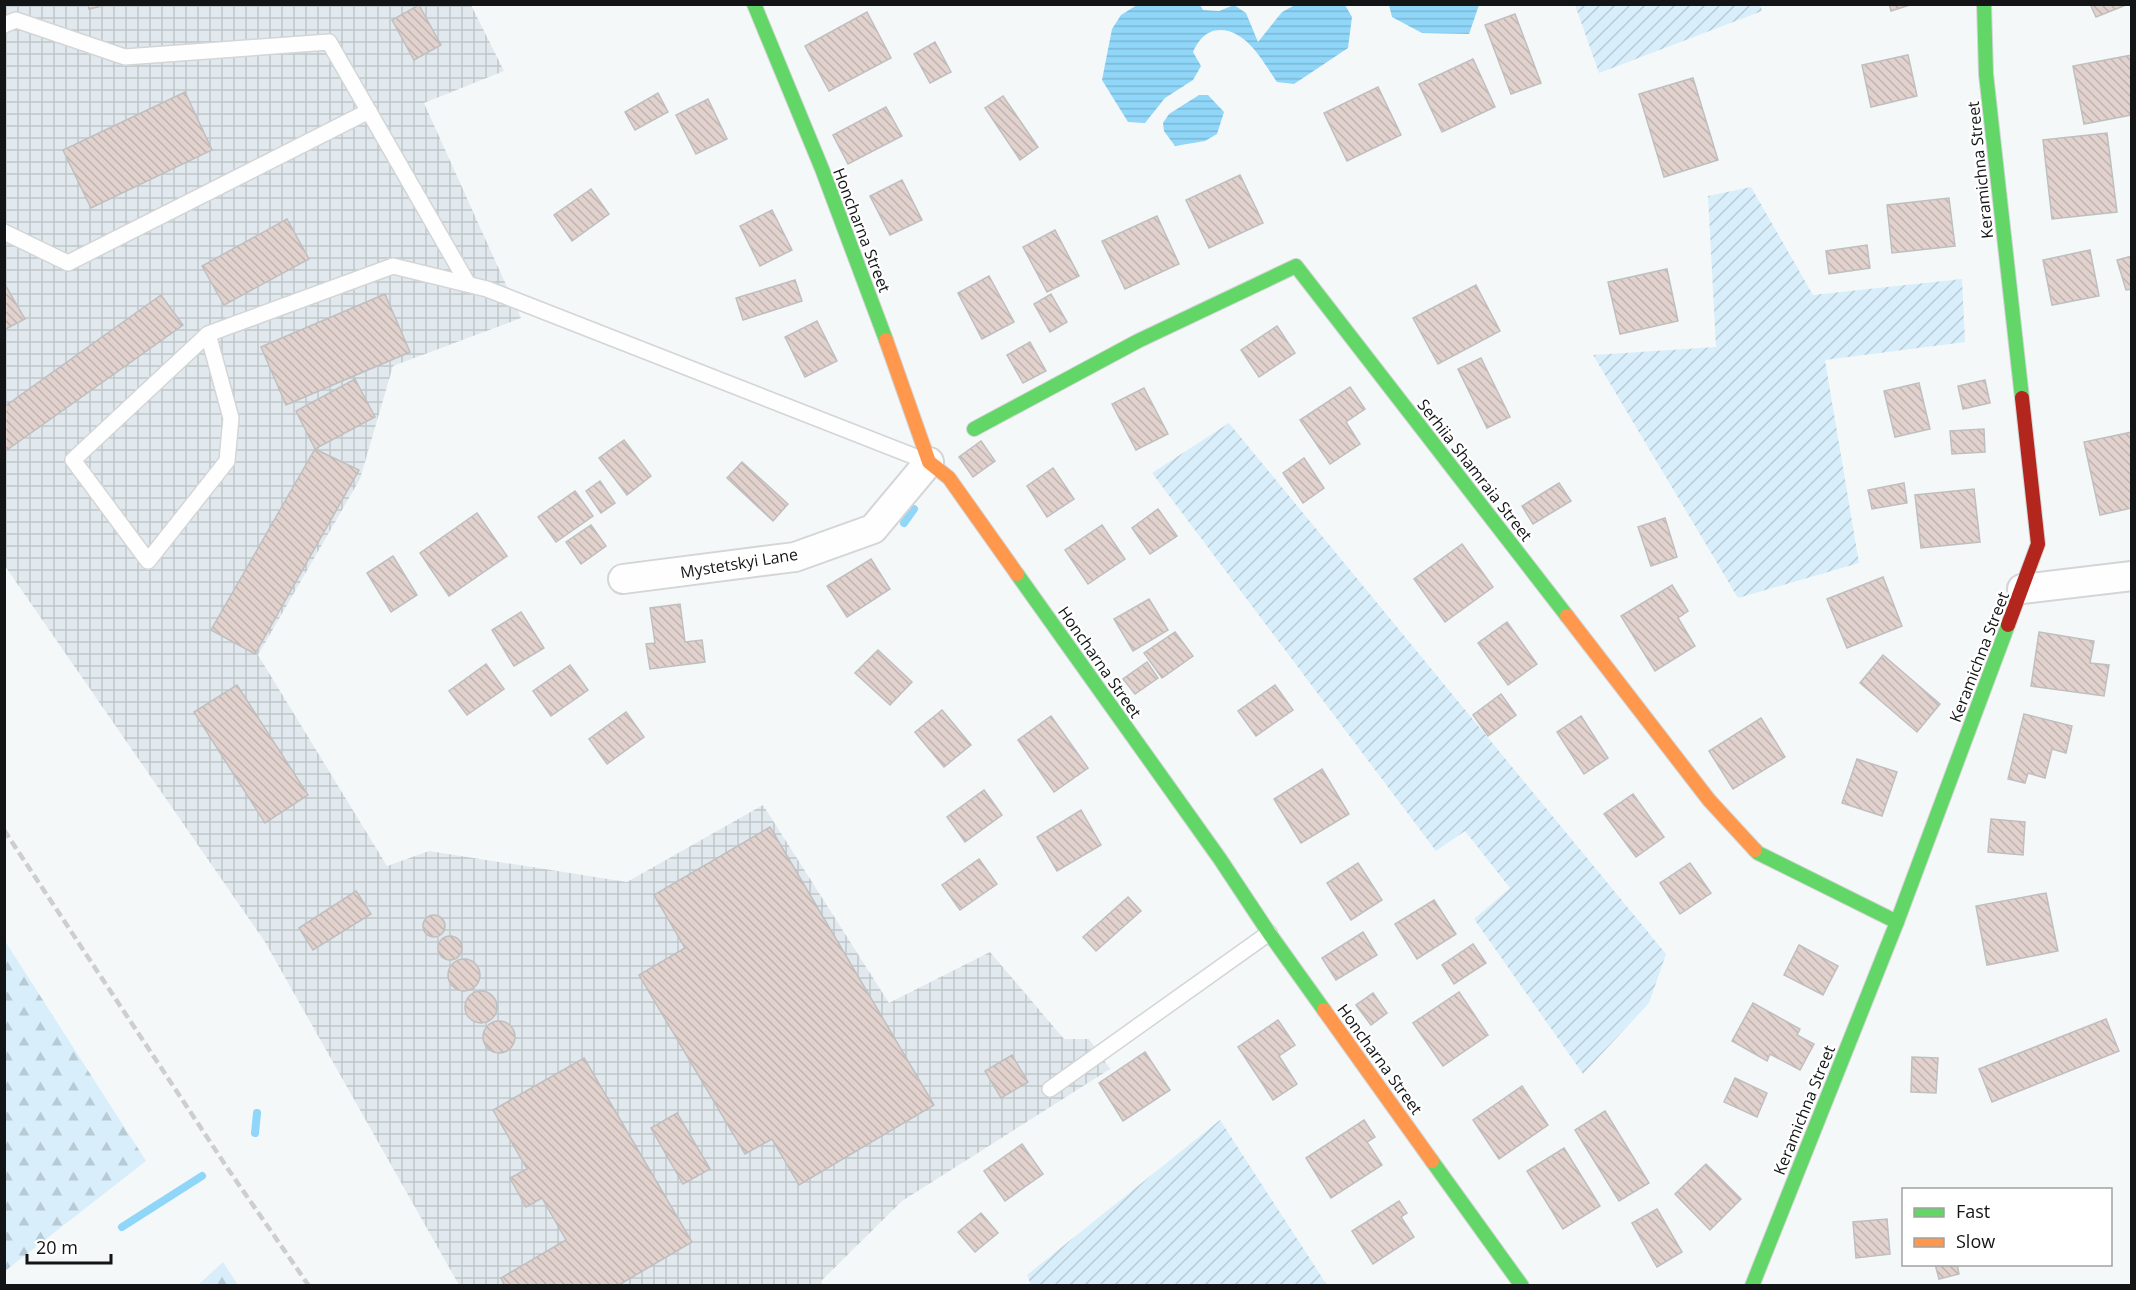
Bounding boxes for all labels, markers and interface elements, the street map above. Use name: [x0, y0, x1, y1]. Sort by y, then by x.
street label: Keramichna Street: [1962, 100, 1998, 240]
street label: Honcharna Street: [828, 165, 896, 296]
street label: Serhiia Shamraia Street: [1413, 394, 1538, 546]
street label: Mystetskyi Lane: [679, 543, 799, 583]
street label: Keramichna Street: [1944, 588, 2014, 725]
street label: Honcharna Street: [1053, 602, 1147, 722]
street label: Honcharna Street: [1332, 999, 1428, 1119]
street label: Keramichna Street: [1768, 1042, 1840, 1178]
legend: [1902, 1188, 2112, 1266]
text: Fast: [1956, 1199, 1990, 1223]
scale bar: [27, 1227, 111, 1265]
text: Slow: [1956, 1229, 1995, 1253]
text: 20 m: [36, 1235, 78, 1259]

